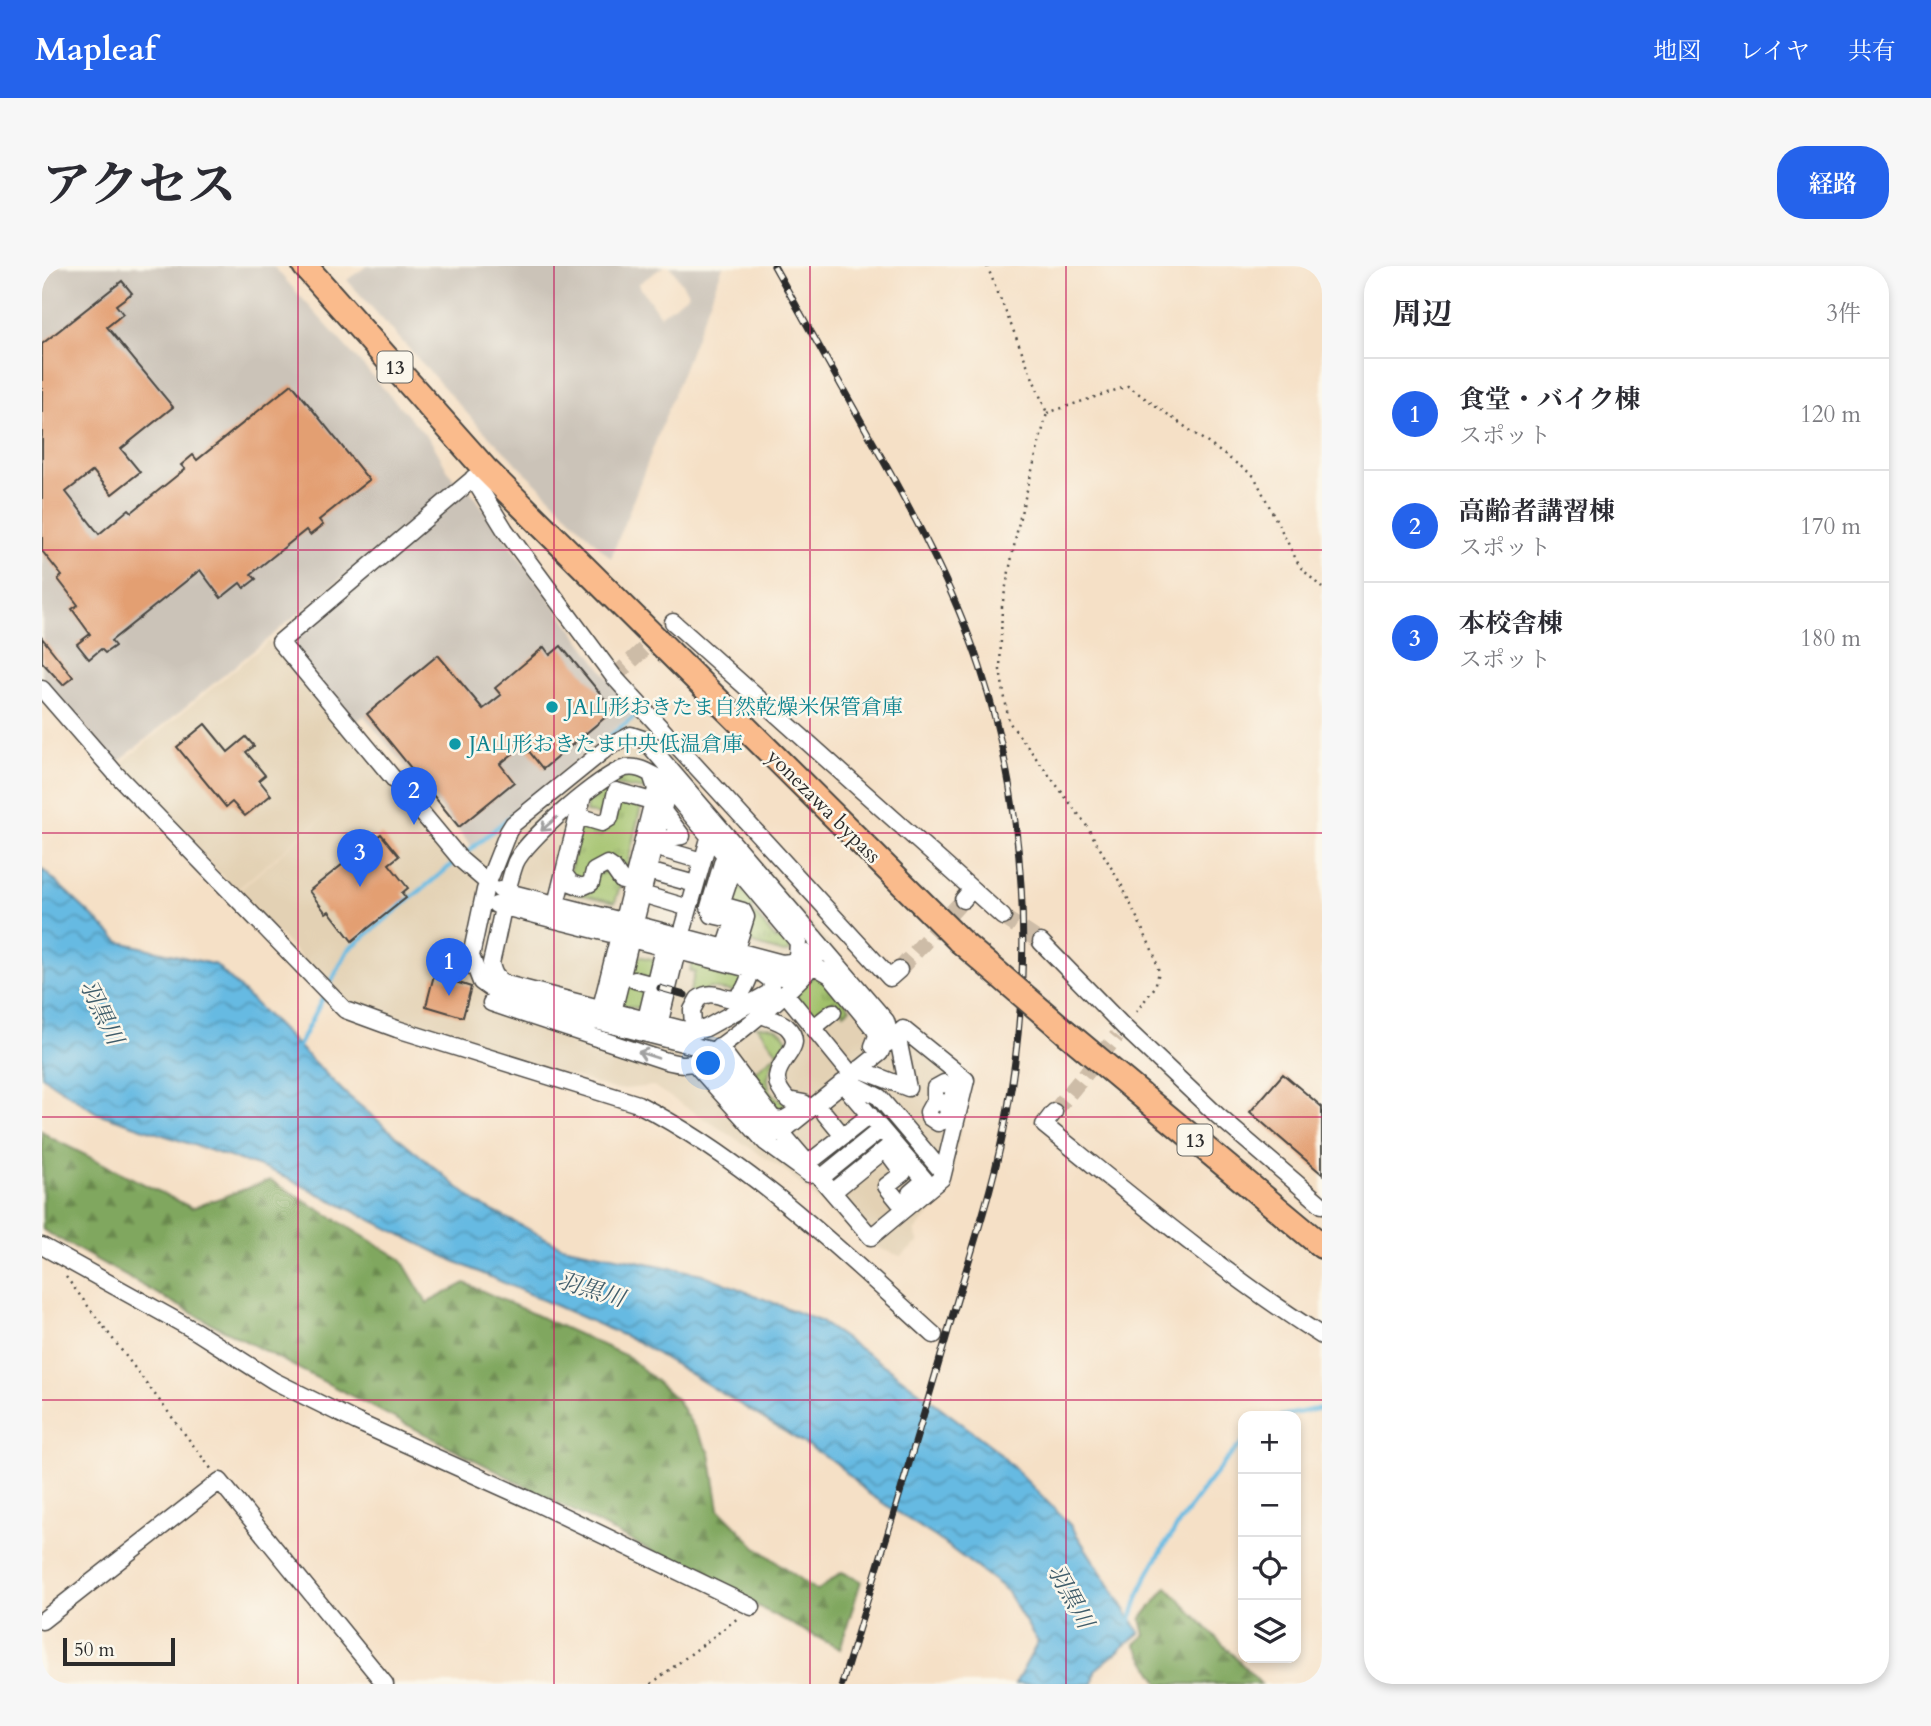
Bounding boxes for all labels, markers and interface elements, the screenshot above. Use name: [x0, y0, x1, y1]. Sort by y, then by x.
text: Mapleaf: [35, 27, 156, 72]
text: 地図: [1653, 35, 1701, 68]
text: レイヤ: [1739, 35, 1810, 68]
text: 共有: [1848, 35, 1896, 68]
button: 経路: [1777, 146, 1889, 219]
text: アクセス: [42, 152, 237, 219]
text: 周辺: [1392, 294, 1452, 335]
text: 3件: [1826, 298, 1861, 329]
road number: 13: [378, 352, 412, 382]
text: 食堂・バイク棟: [1459, 382, 1640, 417]
text: 1: [1409, 399, 1421, 430]
text: 120 m: [1800, 399, 1861, 430]
text: スポット: [1459, 420, 1551, 451]
text: 高齢者講習棟: [1459, 494, 1615, 529]
text: 2: [1409, 511, 1421, 542]
text: 170 m: [1800, 511, 1861, 542]
text: スポット: [1459, 532, 1551, 563]
text: 本校舎棟: [1459, 606, 1563, 641]
text: 3: [1409, 623, 1421, 654]
text: 180 m: [1800, 623, 1861, 654]
text: スポット: [1459, 644, 1551, 675]
place label: JA山形おきたま自然乾燥米保管倉庫: [563, 693, 903, 722]
marker: JA山形おきたま自然乾燥米保管倉庫: [544, 699, 560, 715]
place label: JA山形おきたま中央低温倉庫: [466, 730, 743, 759]
marker: JA山形おきたま中央低温倉庫: [447, 736, 463, 752]
street label: yonezawa bypass: [759, 742, 887, 870]
pin: 2: [391, 767, 437, 825]
one-way arrow: [540, 816, 558, 832]
pin: 3: [337, 829, 383, 887]
pin: 1: [426, 938, 472, 996]
water label: 羽黒川: [72, 974, 132, 1053]
your location: [691, 1046, 725, 1080]
one-way arrow: [637, 1048, 659, 1060]
road number: 13: [1178, 1125, 1212, 1156]
water label: 羽黒川: [553, 1265, 631, 1315]
map controls: [1238, 1411, 1301, 1663]
button: +: [1238, 1411, 1301, 1474]
button: −: [1238, 1474, 1301, 1537]
button: locate: [1238, 1537, 1301, 1600]
water label: 羽黒川: [1040, 1559, 1102, 1637]
button: layers: [1238, 1600, 1301, 1663]
scale bar: [63, 1635, 175, 1667]
text: 50 m: [74, 1637, 115, 1663]

